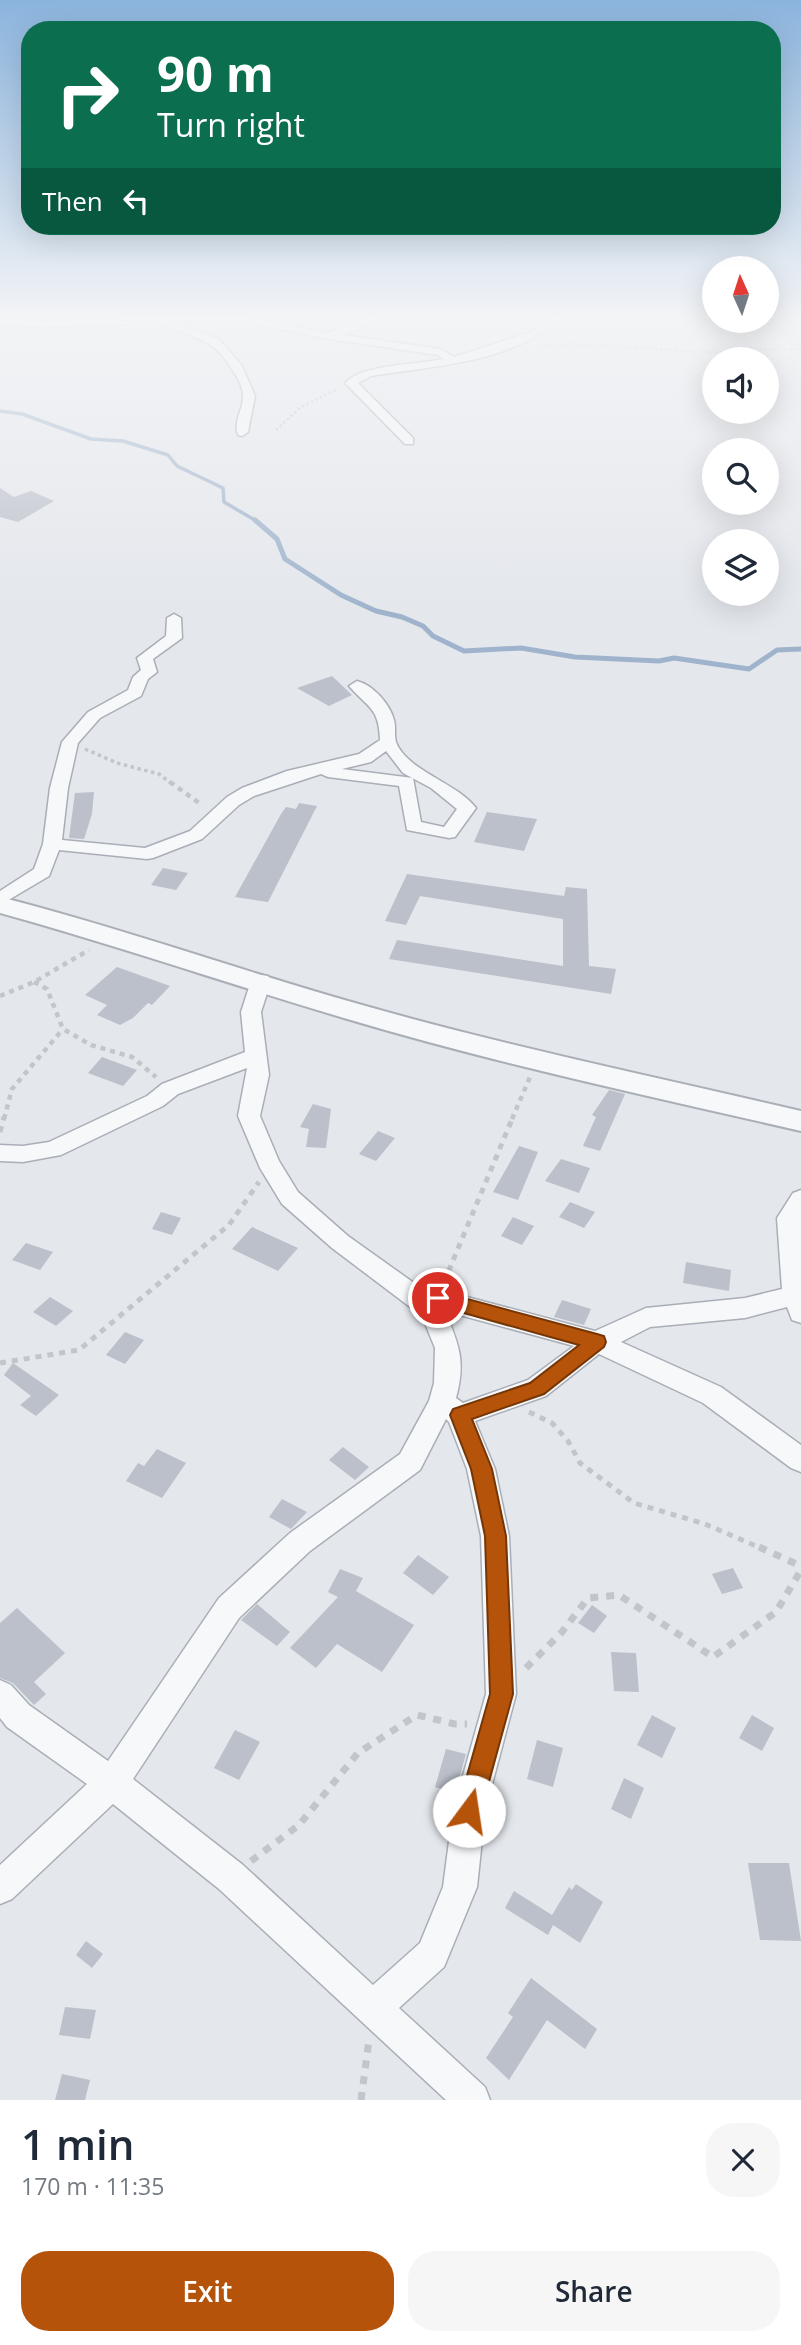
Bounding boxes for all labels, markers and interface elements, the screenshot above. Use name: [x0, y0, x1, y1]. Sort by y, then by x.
text: 90 m: [157, 40, 274, 106]
icon: right: [42, 49, 133, 140]
text: Turn right: [157, 103, 305, 146]
icon: left: [117, 182, 155, 220]
text: Then: [42, 183, 103, 219]
north arrow: [702, 256, 779, 332]
map controls: [702, 256, 779, 606]
button: sound: [702, 347, 779, 424]
button: search: [702, 438, 779, 515]
button: layers: [702, 529, 779, 606]
pin: [408, 1268, 468, 1328]
icon: arrive: [419, 1279, 457, 1317]
position arrow: [432, 1774, 506, 1848]
text: 1 min: [21, 2115, 134, 2172]
button: close: [706, 2123, 780, 2197]
text: 170 m · 11:35: [21, 2170, 164, 2202]
button: Exit: [21, 2251, 394, 2331]
button: Share: [408, 2251, 780, 2331]

